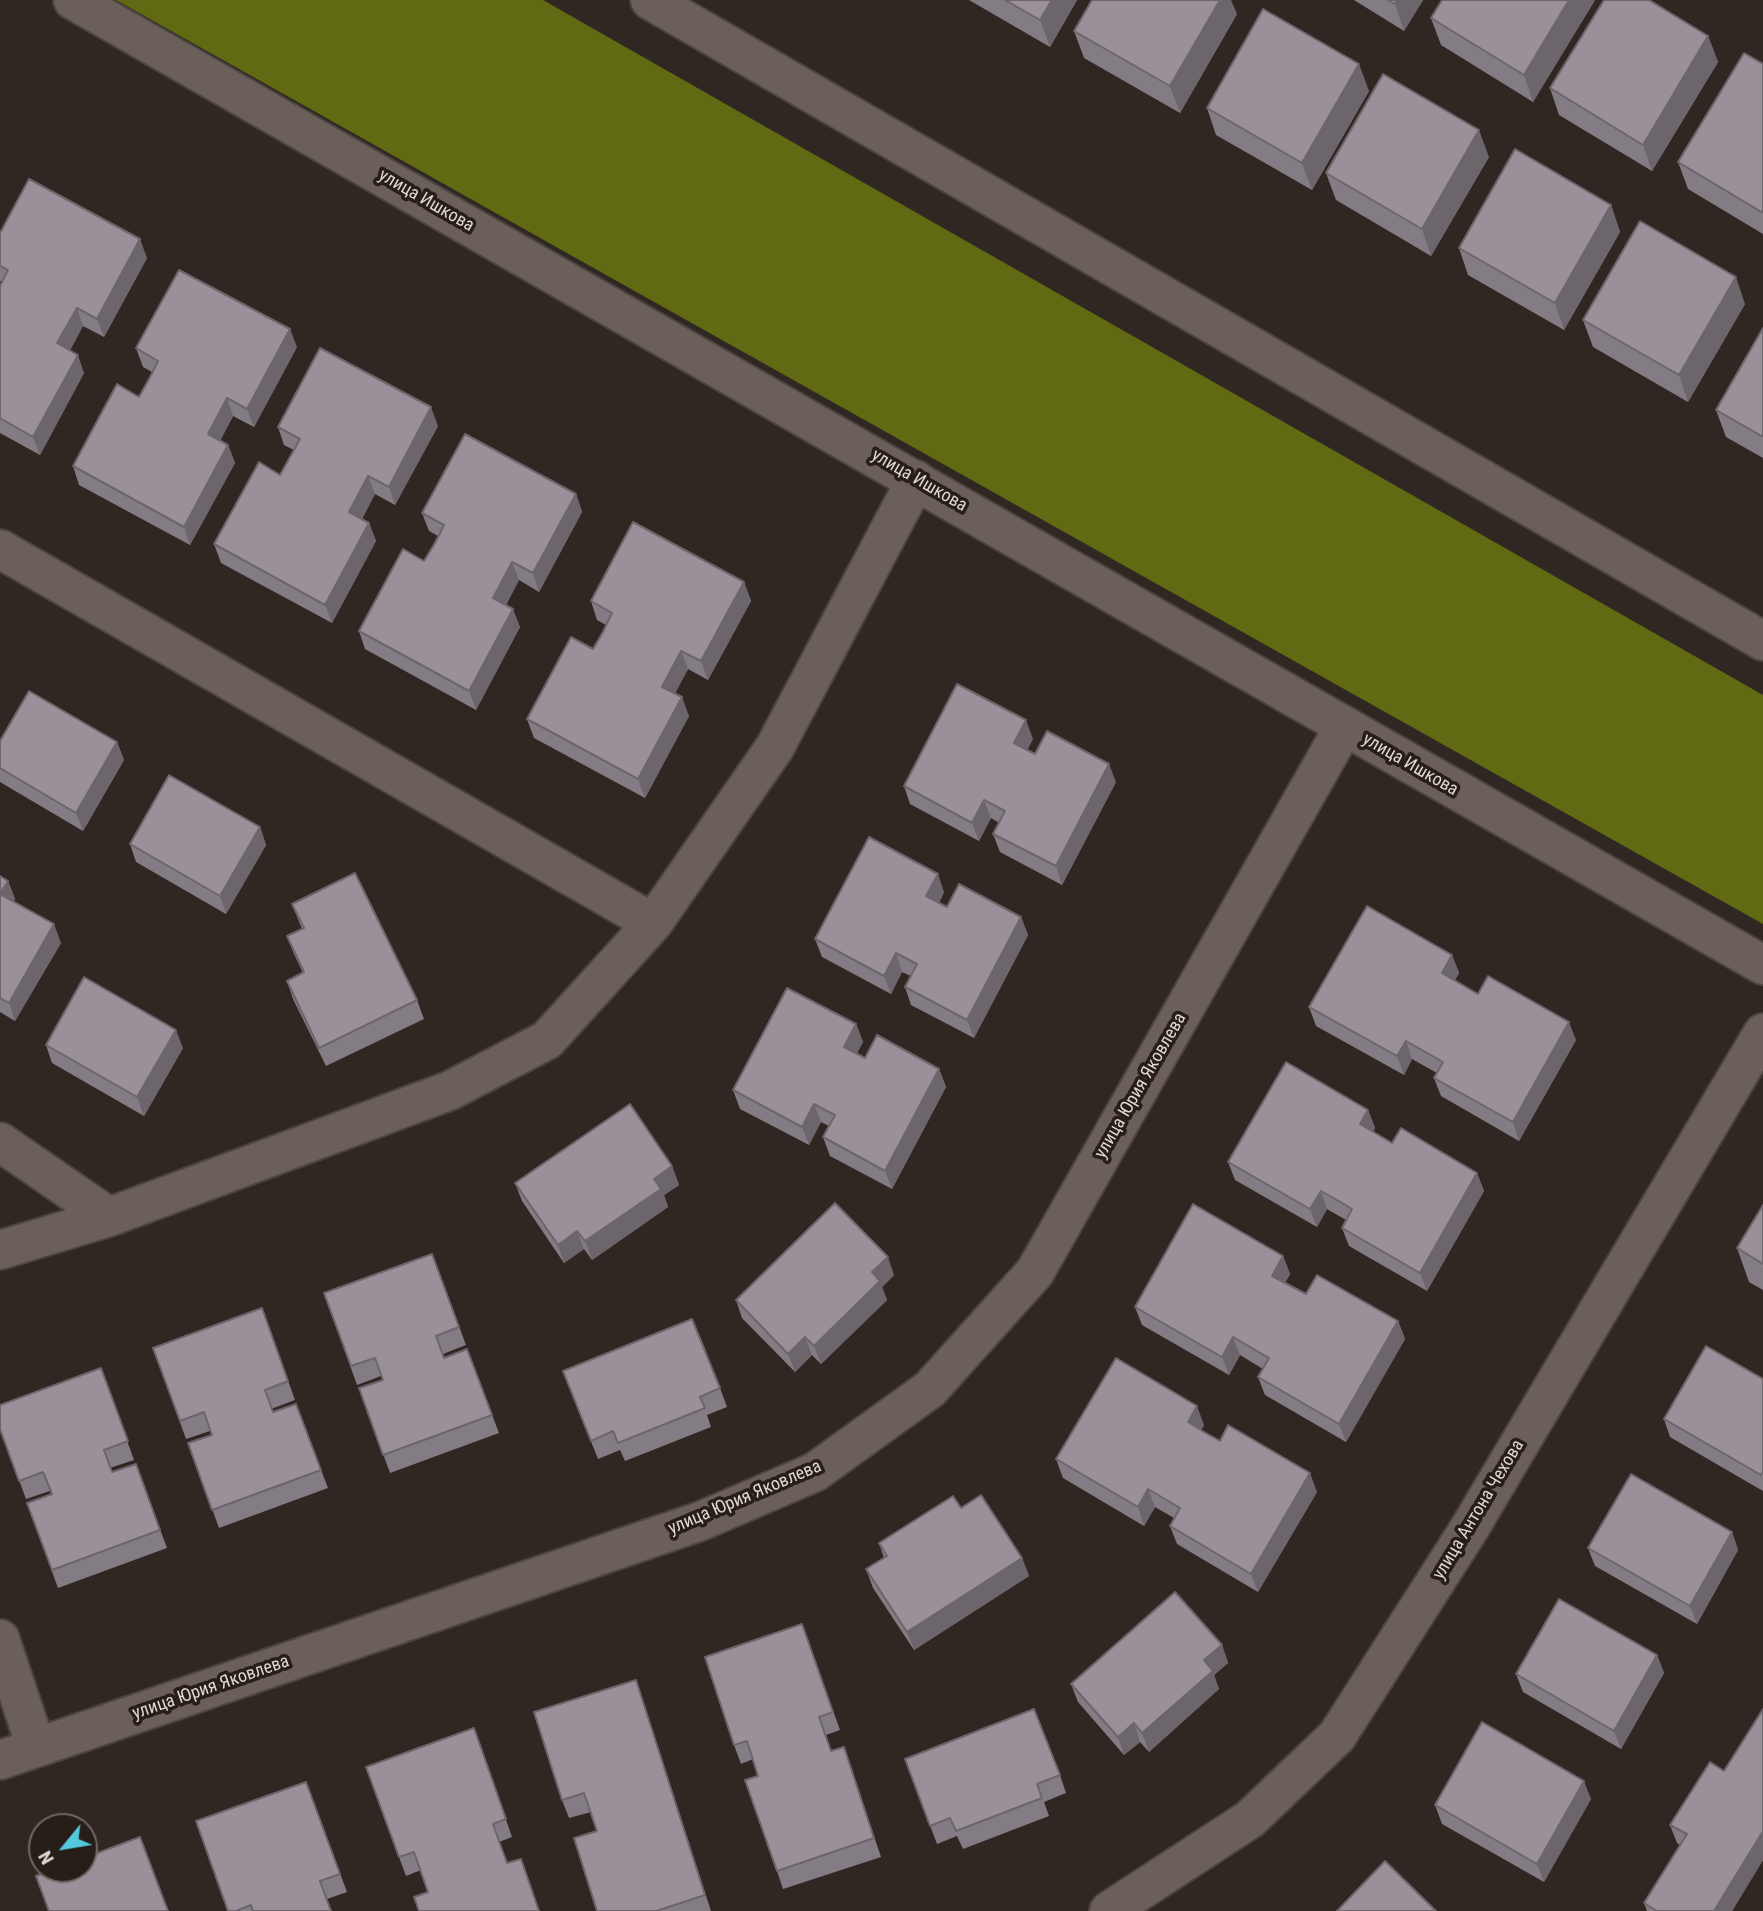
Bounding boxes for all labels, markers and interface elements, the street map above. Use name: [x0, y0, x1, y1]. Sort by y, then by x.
street label: улица Ишкова: [374, 165, 478, 237]
street label: улица Ишкова: [867, 445, 971, 517]
street label: улица Ишкова: [1358, 729, 1462, 801]
street label: улица Юрия Яковлева: [1091, 1009, 1191, 1163]
street label: улица Антона Чехова: [1429, 1436, 1529, 1584]
street label: улица Юрия Яковлева: [665, 1456, 825, 1540]
street label: улица Юрия Яковлева: [130, 1651, 292, 1725]
north arrow: [28, 1813, 98, 1883]
text: N: [33, 1847, 59, 1869]

